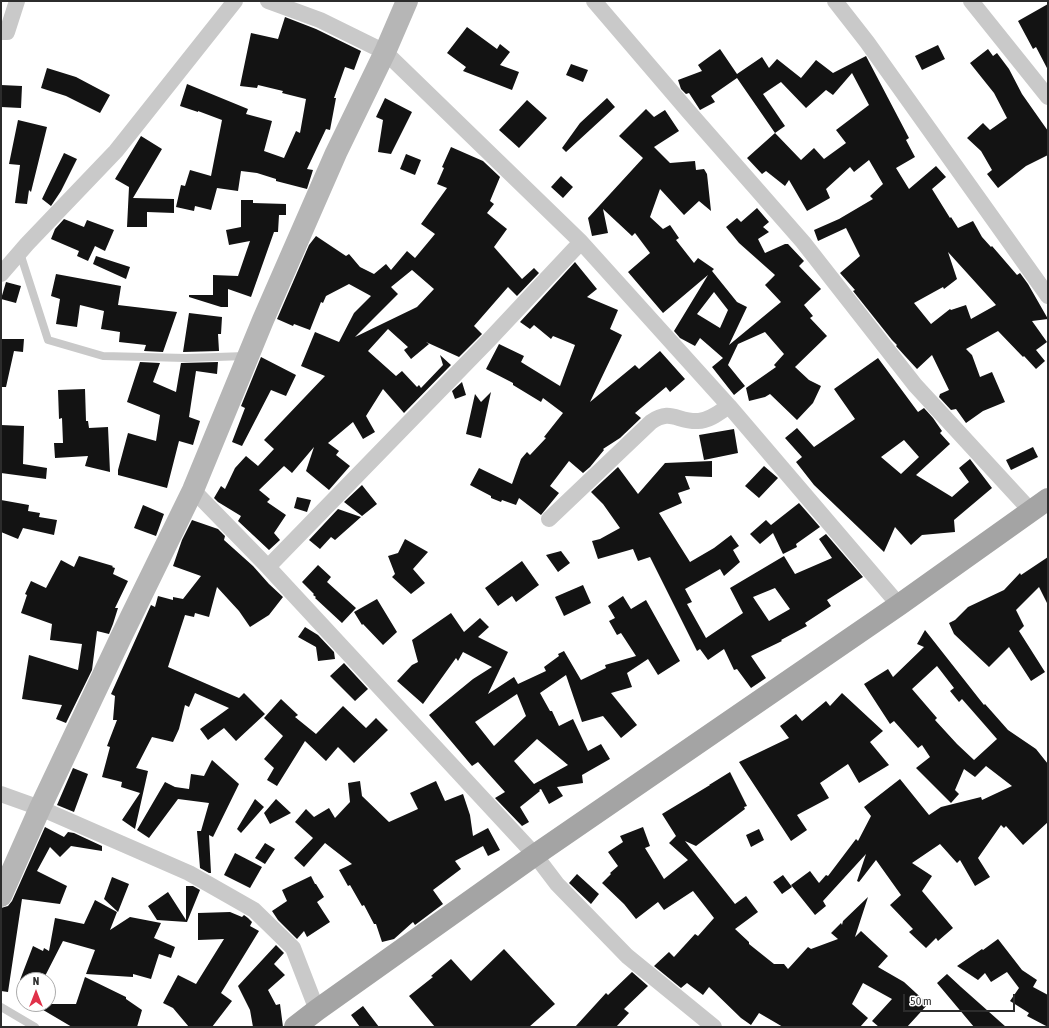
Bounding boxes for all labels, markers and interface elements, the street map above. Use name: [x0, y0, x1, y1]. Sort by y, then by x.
north arrow: [16, 972, 56, 1012]
text: N: [33, 975, 39, 987]
scale bar: [905, 986, 1017, 1012]
text: 50 m: [910, 994, 932, 1008]

